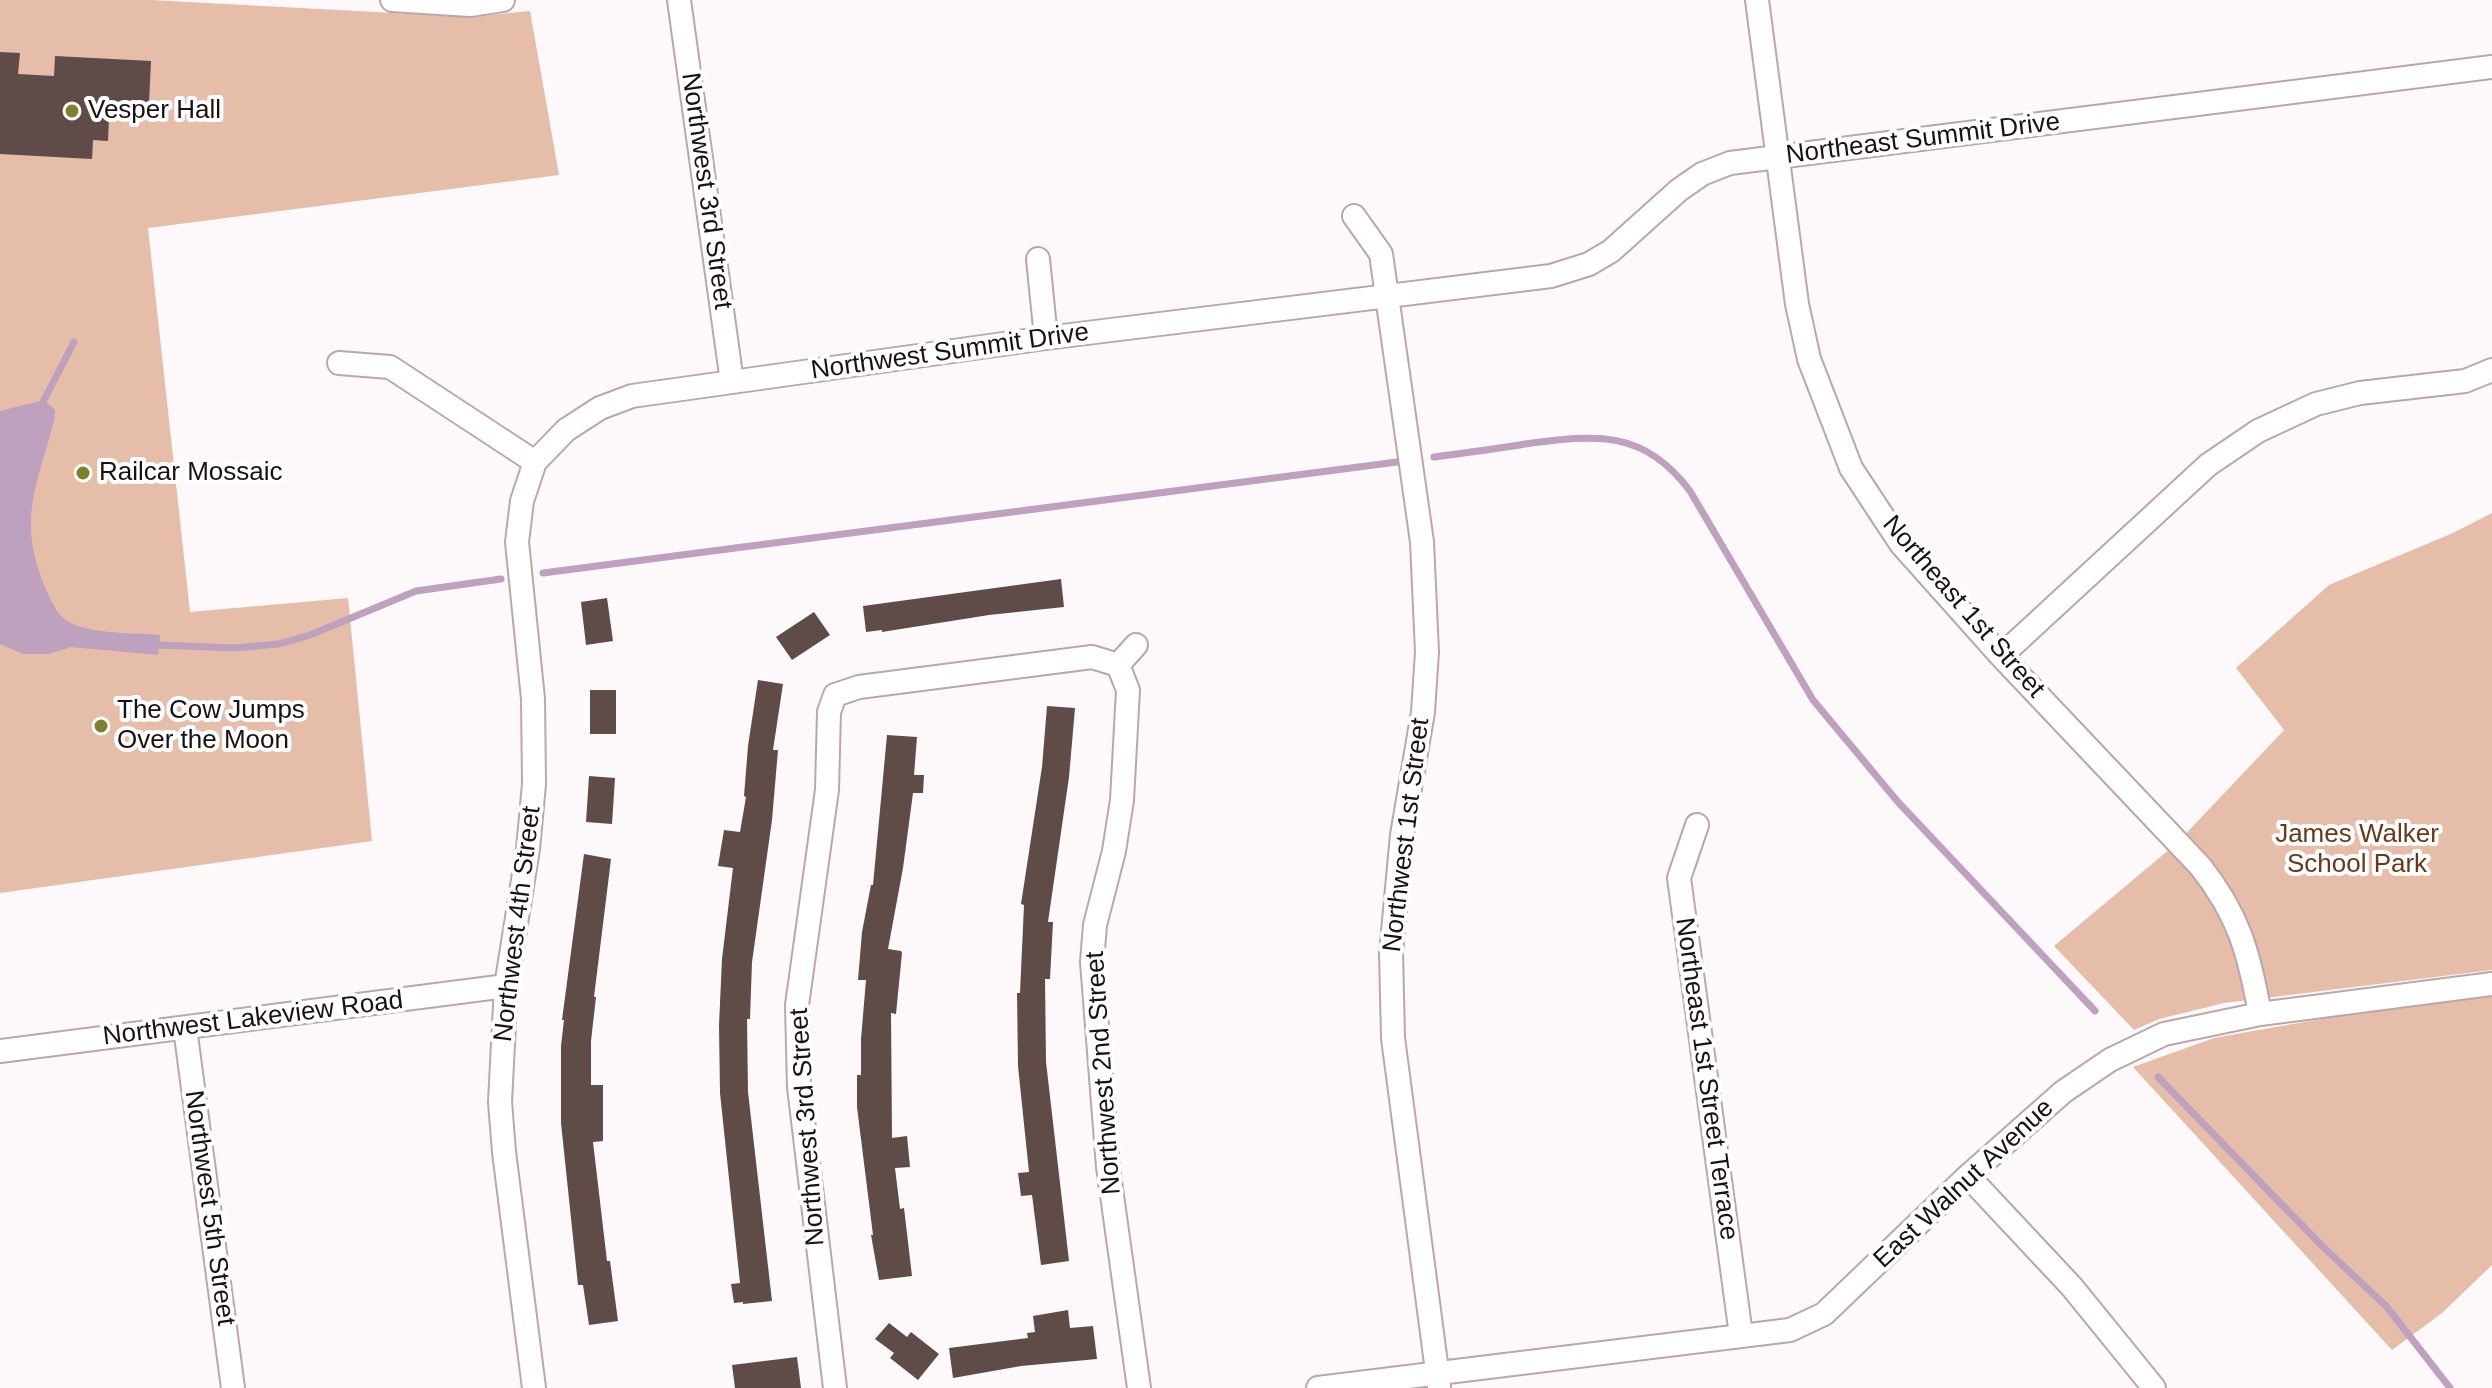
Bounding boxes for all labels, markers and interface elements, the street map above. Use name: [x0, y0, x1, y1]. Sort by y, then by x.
street label: Northwest 3rd Street: [674, 71, 738, 311]
place label: Vesper Hall: [88, 95, 221, 127]
marker: Vesper Hall: [63, 102, 81, 120]
street label: Northeast Summit Drive: [1784, 107, 2062, 171]
street label: Northwest Summit Drive: [809, 317, 1091, 387]
place label: Railcar Mossaic: [99, 457, 282, 489]
marker: Railcar Mossaic: [74, 464, 92, 482]
street label: Northeast 1st Street: [1875, 510, 2051, 704]
place label: The Cow Jumps Over the Moon: [117, 695, 305, 756]
street label: Northwest 1st Street: [1377, 716, 1437, 954]
marker: The Cow Jumps Over the Moon: [92, 717, 110, 735]
street label: Northwest 4th Street: [488, 804, 548, 1044]
park label: James Walker School Park: [2275, 819, 2439, 880]
street label: Northeast 1st Street Terrace: [1668, 916, 1744, 1242]
street label: Northwest 2nd Street: [1080, 950, 1128, 1196]
street label: Northwest Lakeview Road: [101, 985, 405, 1053]
street label: Northwest 3rd Street: [784, 1007, 832, 1247]
street label: Northwest 5th Street: [177, 1088, 241, 1328]
street label: East Walnut Avenue: [1868, 1093, 2060, 1275]

